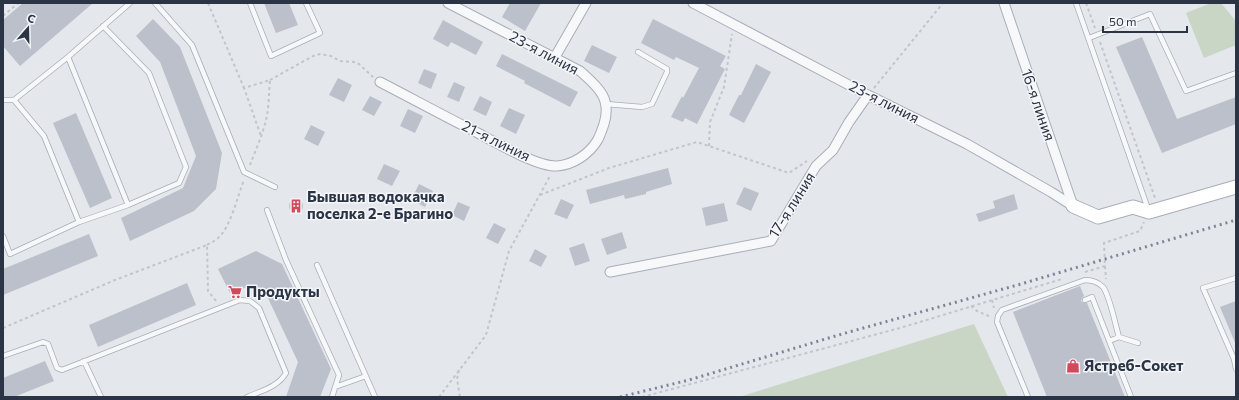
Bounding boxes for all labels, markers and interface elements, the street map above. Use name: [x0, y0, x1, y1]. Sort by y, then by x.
north arrow: [8, 8, 48, 48]
scale bar: [1103, 8, 1187, 34]
text: С: [26, 11, 38, 26]
text: 50 m: [1109, 14, 1137, 28]
street label: 23-я линия: [507, 26, 582, 78]
street label: 16-я линия: [1018, 66, 1060, 143]
street label: 23-я линия: [846, 76, 923, 126]
street label: 21-я линия: [459, 116, 534, 164]
street label: 17-я линия: [764, 168, 818, 240]
place label: Бывшая водокачка поселка 2-е Брагино: [307, 187, 453, 222]
building icon: Бывшая водокачка поселка 2-е Брагино: [288, 198, 304, 214]
place label: Продукты: [246, 282, 320, 300]
supermarket icon: Продукты: [227, 284, 243, 300]
place label: Ястреб-Сокет: [1084, 356, 1183, 374]
shop icon: Ястреб-Сокет: [1065, 358, 1081, 374]

